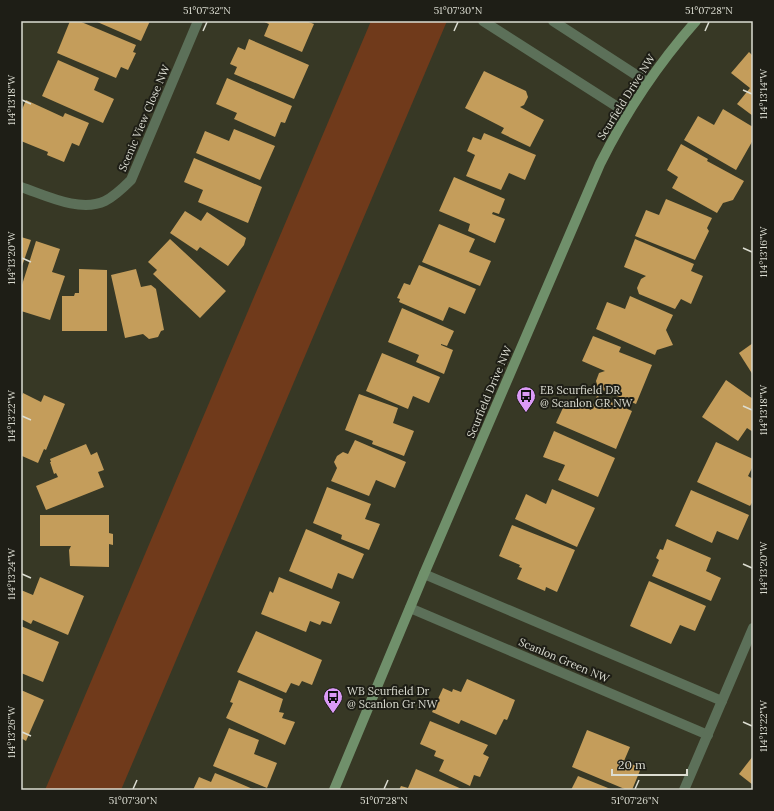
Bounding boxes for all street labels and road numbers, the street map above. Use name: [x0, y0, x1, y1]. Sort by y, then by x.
street label: Scurfield Drive NW: [594, 51, 659, 142]
street label: Scenic View Close NW: [115, 62, 173, 173]
street label: Scurfield Drive NW: [463, 343, 515, 440]
street label: Scanlon Green NW: [517, 635, 612, 686]

